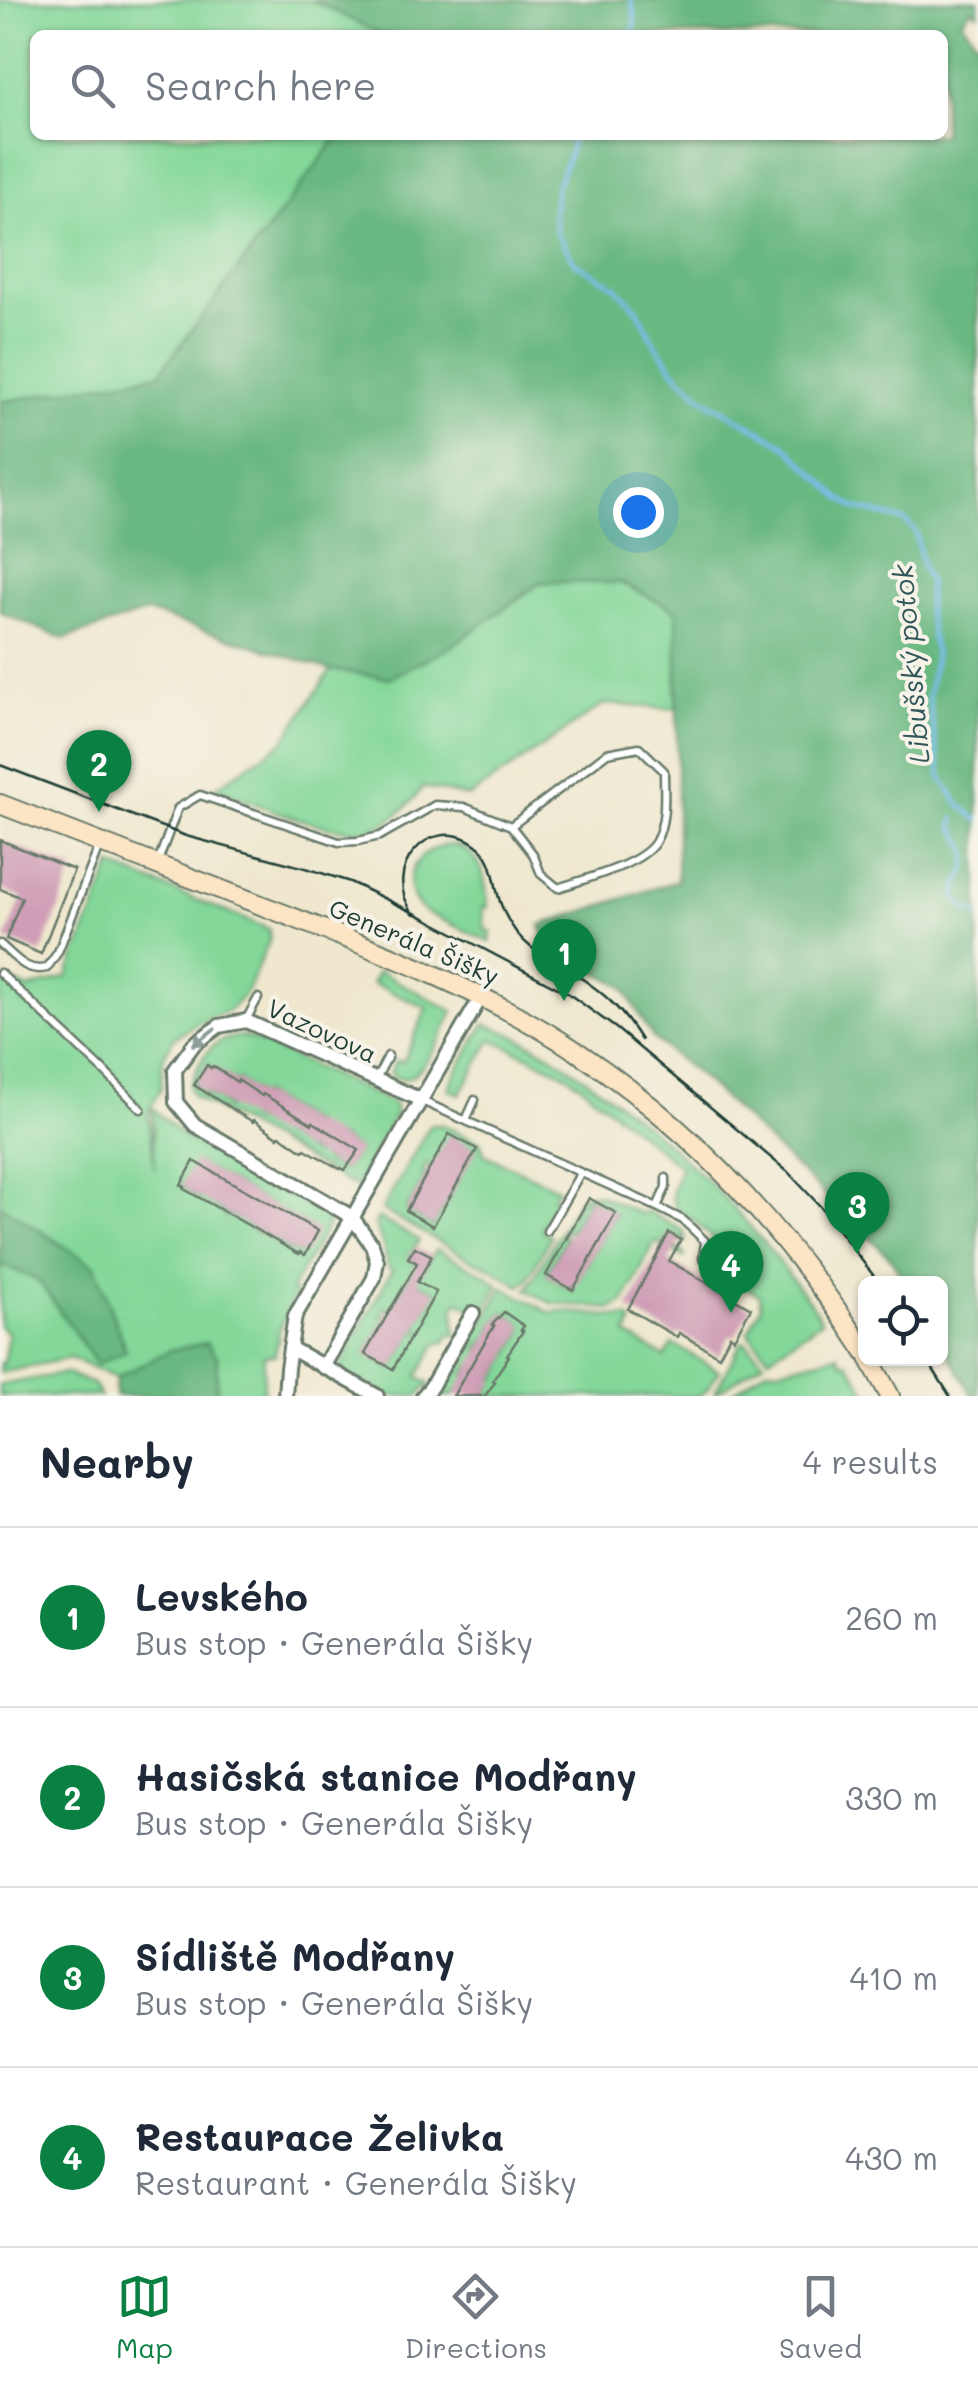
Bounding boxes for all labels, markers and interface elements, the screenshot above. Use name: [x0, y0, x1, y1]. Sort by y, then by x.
search box: [30, 30, 948, 140]
icon: search: [65, 58, 120, 113]
text: Search here: [145, 60, 376, 110]
your location: [613, 487, 664, 538]
water label: Libušský potok: [883, 562, 937, 765]
pin: 2: [66, 730, 132, 812]
street label: Generála Šišky: [324, 891, 504, 992]
pin: 1: [532, 918, 596, 1001]
street label: Vazovova: [263, 991, 382, 1069]
one-way arrow: [192, 1027, 218, 1048]
pin: 3: [824, 1172, 890, 1254]
pin: 4: [698, 1230, 764, 1313]
map controls: [858, 1276, 948, 1366]
button: locate: [858, 1276, 948, 1366]
text: Nearby: [40, 1434, 194, 1489]
text: 4 results: [802, 1440, 938, 1482]
text: Levského: [135, 1571, 308, 1621]
text: 1: [65, 1596, 80, 1638]
text: 260 m: [845, 1596, 938, 1638]
text: Bus stop · Generála Šišky: [135, 1621, 533, 1663]
text: Hasičská stanice Modřany: [135, 1751, 637, 1801]
text: 2: [64, 1776, 81, 1818]
text: 330 m: [845, 1776, 938, 1818]
text: Bus stop · Generála Šišky: [135, 1801, 533, 1843]
text: Sídliště Modřany: [135, 1931, 455, 1981]
text: 3: [63, 1956, 82, 1998]
text: 410 m: [849, 1956, 938, 1998]
text: Bus stop · Generála Šišky: [135, 1981, 533, 2023]
text: Restaurace Želivka: [135, 2111, 504, 2161]
text: 4: [62, 2136, 83, 2178]
text: 430 m: [845, 2136, 938, 2178]
text: Restaurant · Generála Šišky: [135, 2161, 577, 2203]
tab: Map: [116, 2269, 173, 2365]
tab: Directions: [405, 2269, 547, 2365]
tab: Saved: [779, 2269, 862, 2365]

